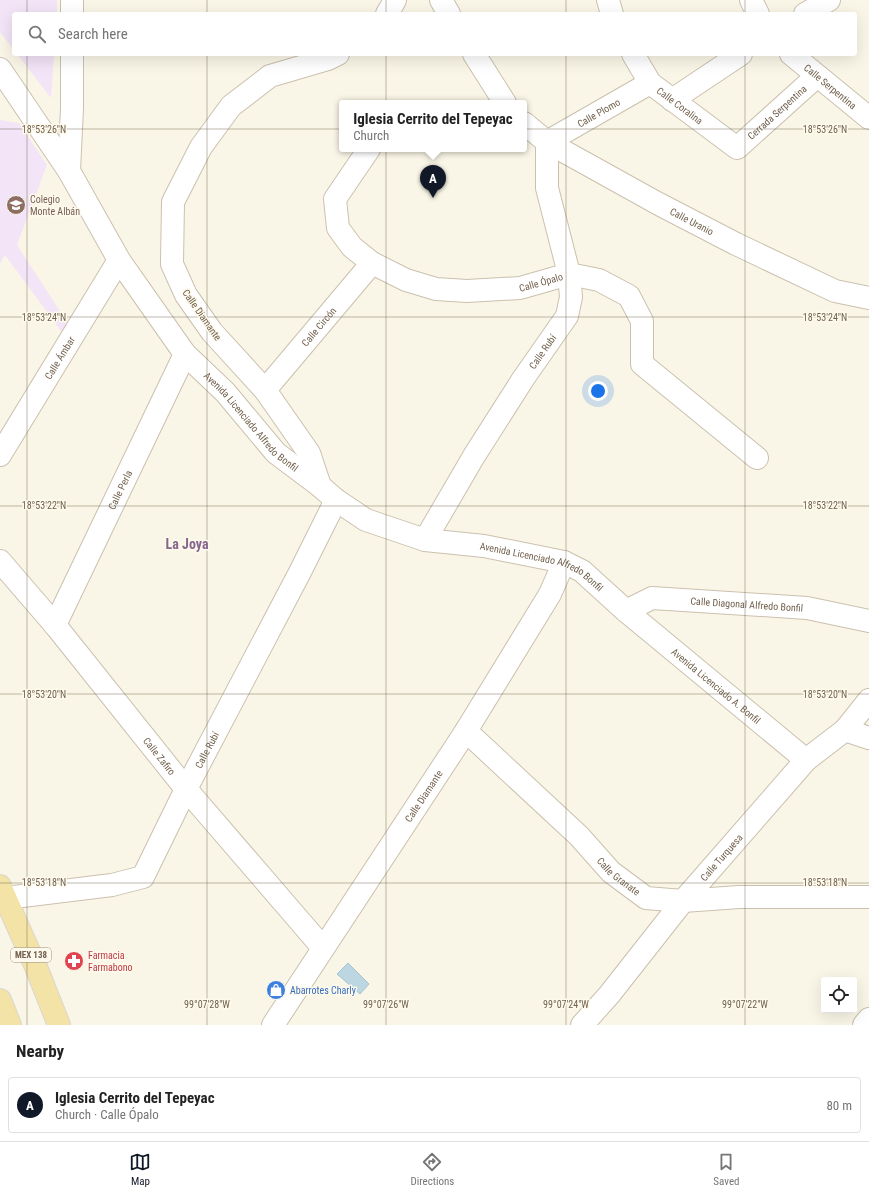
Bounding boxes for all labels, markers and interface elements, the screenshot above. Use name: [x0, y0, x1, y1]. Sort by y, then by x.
search box: [12, 12, 857, 56]
icon: search: [26, 23, 48, 45]
text: Search here: [58, 25, 128, 43]
street label: Calle Serpentina: [802, 62, 859, 111]
street label: Cerrada Serpentina: [745, 83, 809, 141]
street label: Calle Coralina: [655, 85, 705, 126]
street label: Calle Plomo: [575, 96, 622, 129]
popup: [339, 100, 527, 152]
text: Iglesia Cerrito del Tepeyac: [353, 110, 513, 128]
text: 18°53'26"N: [22, 124, 66, 135]
text: 18°53'26"N: [803, 124, 847, 135]
text: Church: [353, 128, 389, 143]
pin: A: [420, 165, 446, 198]
school or university icon: Colegio Monte Albán: [5, 194, 27, 216]
place label: Colegio Monte Albán: [30, 194, 80, 217]
street label: Calle Uranio: [668, 205, 716, 237]
street label: Calle Ópalo: [518, 271, 564, 294]
street label: Calle Diamante: [180, 287, 224, 343]
street label: Calle Circón: [299, 305, 338, 348]
text: 18°53'24"N: [22, 312, 66, 323]
text: 18°53'24"N: [803, 312, 847, 323]
street label: Calle Rubí: [526, 332, 558, 371]
street label: Calle Ámbar: [42, 334, 77, 381]
street label: Avenida Licenciado Alfredo Bonfil: [202, 370, 301, 473]
your location: [588, 381, 608, 401]
street label: Calle Perla: [106, 468, 134, 511]
text: 18°53'22"N: [22, 500, 66, 511]
text: 18°53'22"N: [803, 500, 847, 511]
district label: La Joya: [166, 536, 209, 552]
street label: Avenida Licenciado Alfredo Bonfil: [479, 540, 606, 593]
street label: Calle Diagonal Alfredo Bonfil: [690, 595, 803, 613]
street label: Avenida Licenciado A. Bonfil: [670, 646, 763, 726]
text: 18°53'20"N: [22, 689, 66, 700]
text: 18°53'20"N: [803, 689, 847, 700]
street label: Calle Rubí: [193, 729, 221, 770]
street label: Calle Zafiro: [141, 735, 178, 777]
street label: Calle Diamante: [402, 768, 445, 824]
street label: Calle Turquesa: [698, 832, 745, 883]
street label: Calle Granate: [595, 855, 643, 897]
text: 18°53'18"N: [22, 877, 66, 888]
text: 18°53'18"N: [803, 877, 847, 888]
road number: MEX 138: [11, 948, 51, 962]
pharmacy icon: Farmacia Farmabono: [63, 950, 85, 972]
place label: Farmacia Farmabono: [88, 950, 133, 973]
map controls: [821, 977, 857, 1013]
button: locate: [821, 977, 857, 1013]
shop icon: Abarrotes Charly: [265, 979, 287, 1001]
place label: Abarrotes Charly: [290, 985, 356, 996]
text: 99°07'28"W: [184, 999, 230, 1010]
text: 99°07'26"W: [363, 999, 409, 1010]
text: 99°07'24"W: [543, 999, 589, 1010]
text: 99°07'22"W: [722, 999, 768, 1010]
text: Nearby: [16, 1041, 64, 1061]
text: Iglesia Cerrito del Tepeyac: [55, 1089, 215, 1107]
text: A: [26, 1098, 34, 1113]
text: 80 m: [826, 1098, 852, 1113]
text: Church · Calle Ópalo: [55, 1107, 159, 1122]
tab: Map: [129, 1151, 151, 1188]
tab: Directions: [410, 1151, 454, 1188]
tab: Saved: [713, 1151, 740, 1188]

